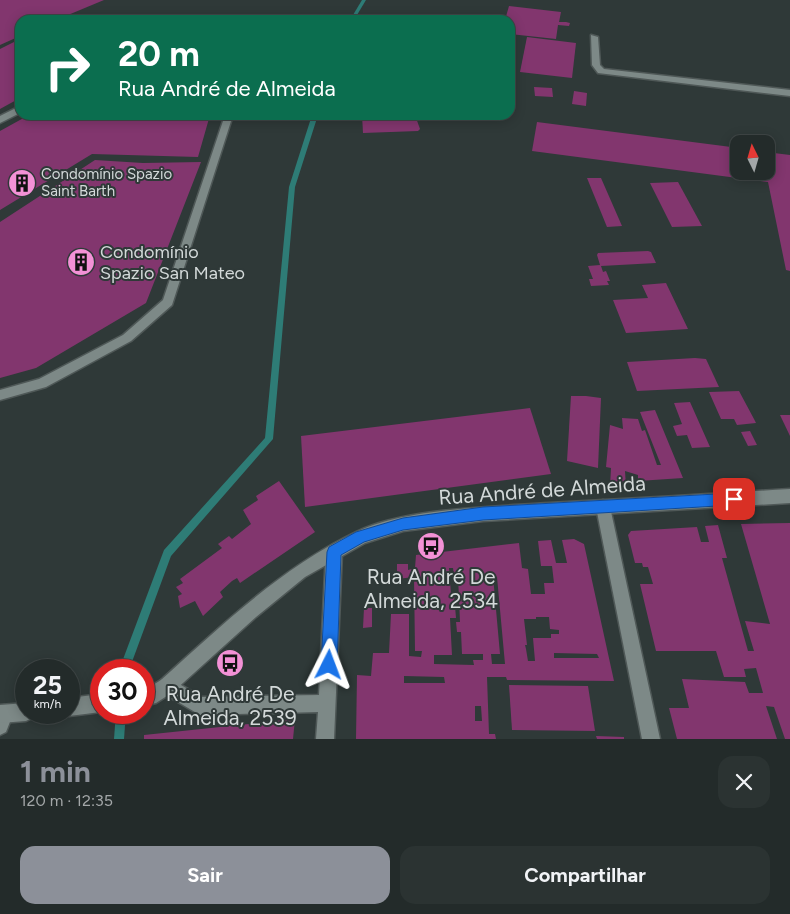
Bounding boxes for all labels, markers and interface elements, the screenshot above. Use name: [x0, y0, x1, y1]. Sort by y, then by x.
text: 20 m: [118, 33, 200, 75]
icon: right: [35, 35, 100, 100]
text: Rua André de Almeida: [118, 75, 336, 102]
north arrow: [730, 135, 775, 180]
map controls: [730, 135, 775, 180]
place label: Condomínio Spazio Saint Barth: [41, 165, 172, 200]
building icon: Condomínio Spazio Saint Barth: [7, 168, 37, 198]
place label: Condomínio Spazio San Mateo: [100, 241, 245, 284]
building icon: Condomínio Spazio San Mateo: [66, 247, 96, 277]
street label: Rua André de Almeida: [437, 470, 647, 510]
pin: [713, 478, 755, 520]
icon: arrive: [720, 485, 748, 513]
bus stop icon: Rua André De Almeida, 2534: [416, 531, 446, 561]
place label: Rua André De Almeida, 2534: [364, 564, 498, 613]
position arrow: [302, 638, 354, 690]
bus stop icon: Rua André De Almeida, 2539: [215, 648, 245, 678]
speed limit sign: 30: [90, 659, 155, 724]
text: 25: [33, 670, 62, 700]
place label: Rua André De Almeida, 2539: [163, 681, 297, 730]
text: km/h: [34, 697, 61, 711]
text: 1 min: [20, 753, 91, 790]
button: close: [718, 756, 770, 808]
text: 120 m · 12:35: [20, 791, 113, 810]
button: Sair: [20, 846, 390, 904]
button: Compartilhar: [400, 846, 770, 904]

